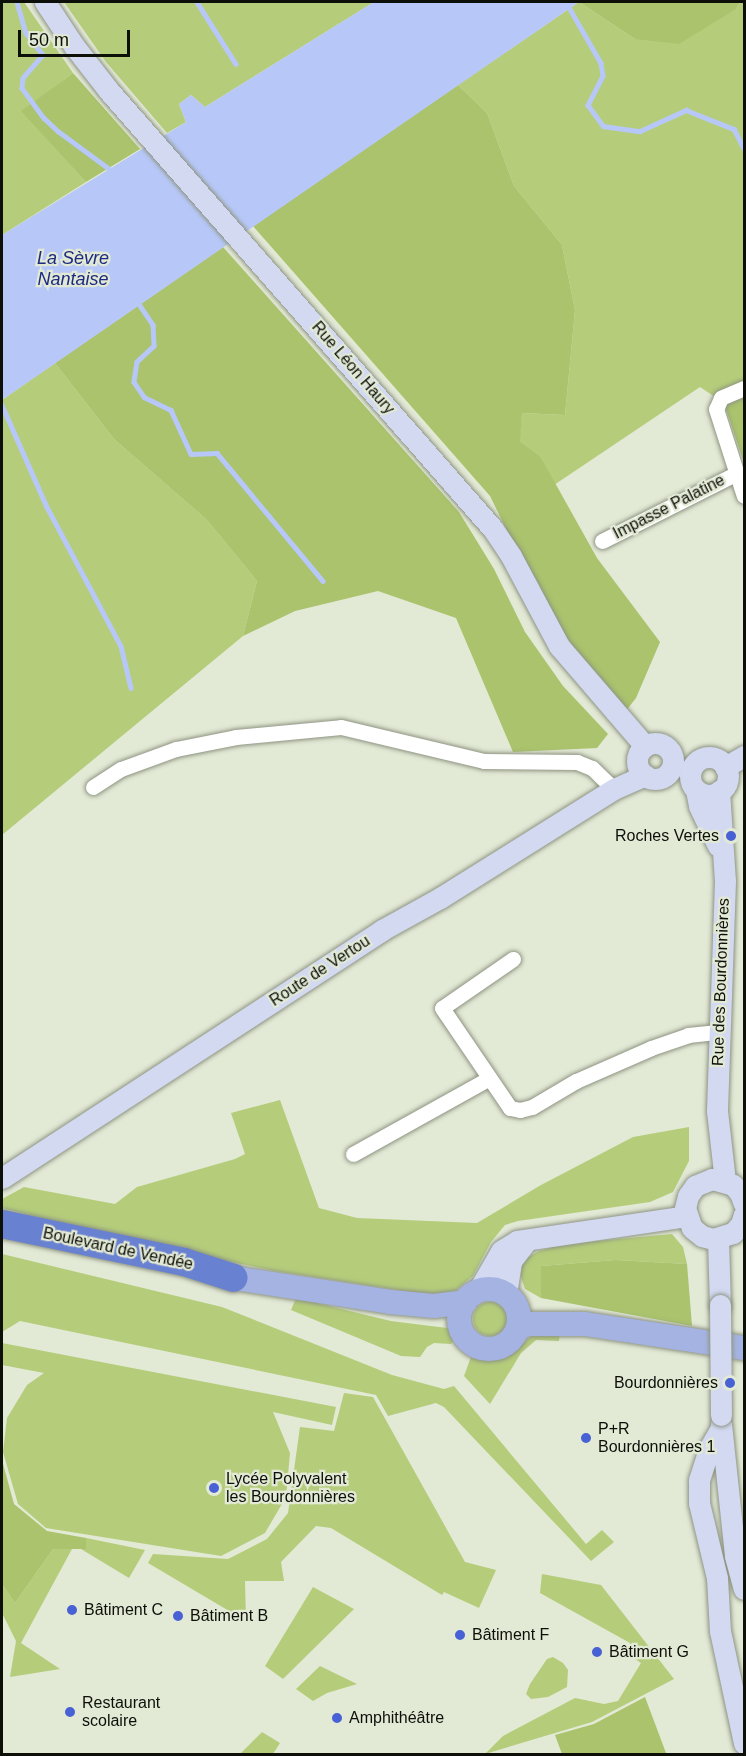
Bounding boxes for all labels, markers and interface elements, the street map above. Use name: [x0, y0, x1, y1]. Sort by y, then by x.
scale bar: [21, 18, 134, 56]
text: 50 m: [29, 30, 69, 50]
water label: La Sèvre Nantaise: [37, 248, 109, 290]
street label: Rue Léon Haury: [308, 318, 398, 418]
street label: Impasse Palatine: [610, 471, 728, 543]
place label: Roches Vertes: [615, 826, 719, 846]
marker: Roches Vertes: [724, 829, 738, 843]
street label: Rue des Bourdonnières: [708, 898, 734, 1066]
street label: Route de Vertou: [266, 931, 374, 1011]
street label: Boulevard de Vendée: [41, 1224, 195, 1274]
place label: Bourdonnières: [614, 1373, 718, 1393]
marker: Bourdonnières: [723, 1376, 737, 1390]
place label: P+R Bourdonnières 1: [598, 1419, 715, 1457]
marker: P+R Bourdonnières 1: [579, 1431, 593, 1445]
place label: Lycée Polyvalent les Bourdonnières: [226, 1469, 355, 1507]
marker: Lycée Polyvalent les Bourdonnières: [207, 1481, 221, 1495]
place label: Bâtiment C: [84, 1600, 163, 1620]
marker: Bâtiment C: [65, 1603, 79, 1617]
place label: Bâtiment B: [190, 1606, 268, 1626]
marker: Bâtiment B: [171, 1609, 185, 1623]
place label: Bâtiment F: [472, 1625, 549, 1645]
marker: Bâtiment F: [453, 1628, 467, 1642]
place label: Bâtiment G: [609, 1642, 689, 1662]
marker: Bâtiment G: [590, 1645, 604, 1659]
place label: Restaurant scolaire: [82, 1693, 160, 1731]
marker: Restaurant scolaire: [63, 1705, 77, 1719]
place label: Amphithéâtre: [349, 1708, 444, 1728]
marker: Amphithéâtre: [330, 1711, 344, 1725]

